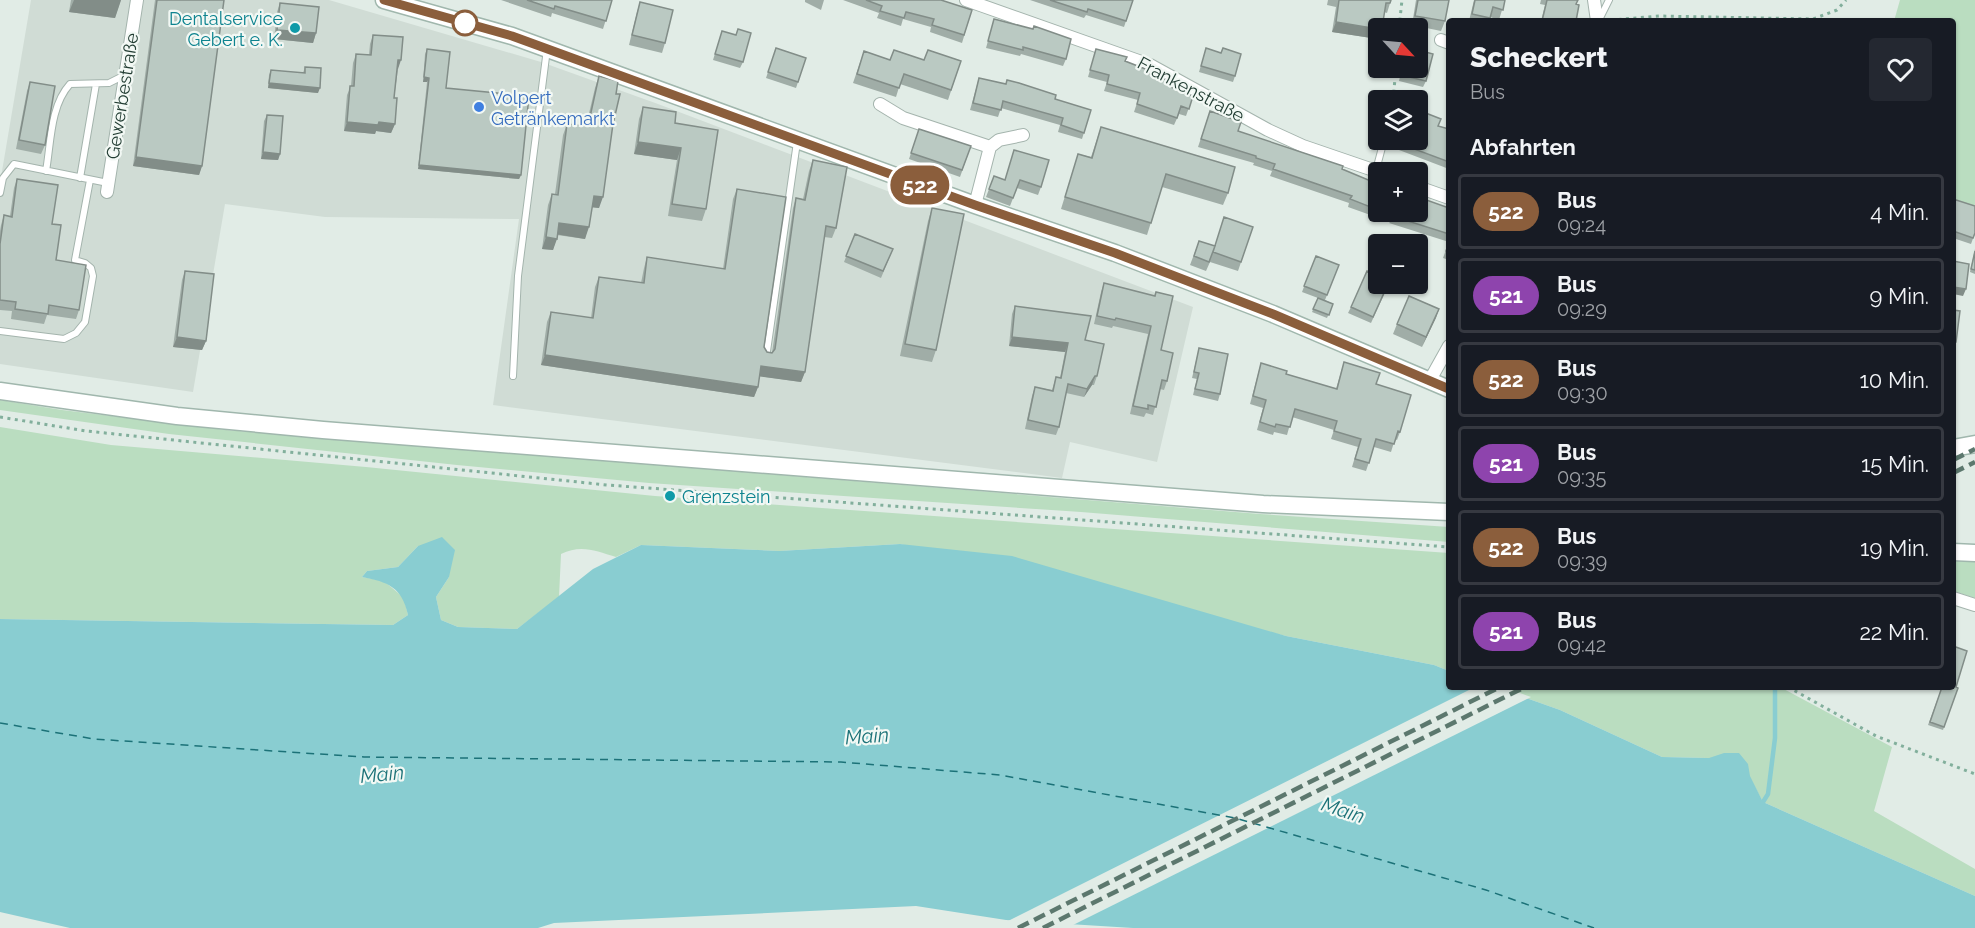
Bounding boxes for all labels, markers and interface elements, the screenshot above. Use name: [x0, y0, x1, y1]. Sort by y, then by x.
place label: Dentalservice Gebert e. K.: [169, 8, 283, 50]
unlabelled marker: [452, 10, 478, 36]
north arrow: [1368, 18, 1428, 78]
map controls: [1368, 18, 1428, 294]
marker: Dentalservice Gebert e. K.: [288, 21, 302, 35]
street label: Gewerbestraße: [102, 31, 142, 161]
button: heart: [1869, 38, 1932, 101]
text: Scheckert: [1470, 41, 1608, 74]
street label: Frankenstraße: [1134, 52, 1248, 126]
text: Bus: [1470, 80, 1505, 104]
place label: Volpert Getränkemarkt: [491, 87, 615, 129]
button: layers: [1368, 90, 1428, 150]
marker: Volpert Getränkemarkt: [472, 100, 486, 114]
text: Abfahrten: [1470, 134, 1576, 160]
button: +: [1368, 162, 1428, 222]
line badge: 522: [886, 166, 954, 204]
text: 522: [902, 173, 938, 198]
text: Bus: [1557, 187, 1596, 213]
text: 522: [1488, 199, 1524, 224]
text: 4 Min.: [1870, 199, 1929, 225]
text: 09:24: [1557, 213, 1606, 237]
button: −: [1368, 234, 1428, 294]
text: Bus: [1557, 271, 1596, 297]
text: 521: [1489, 283, 1523, 308]
text: 9 Min.: [1869, 283, 1929, 309]
text: 09:29: [1557, 297, 1607, 321]
text: Bus: [1557, 355, 1596, 381]
text: 522: [1488, 367, 1524, 392]
text: 10 Min.: [1859, 367, 1929, 393]
text: 09:30: [1557, 381, 1608, 405]
text: Bus: [1557, 439, 1596, 465]
text: 521: [1489, 451, 1523, 476]
text: 15 Min.: [1861, 451, 1929, 477]
text: 09:35: [1557, 465, 1606, 489]
place label: Grenzstein: [682, 486, 770, 507]
marker: Grenzstein: [663, 489, 677, 503]
text: Bus: [1557, 523, 1596, 549]
text: 522: [1488, 535, 1524, 560]
text: 19 Min.: [1860, 535, 1929, 561]
text: 09:39: [1557, 549, 1607, 573]
text: Bus: [1557, 607, 1596, 633]
text: 521: [1489, 619, 1523, 644]
text: 22 Min.: [1859, 619, 1929, 645]
text: 09:42: [1557, 633, 1606, 657]
water label: Main: [844, 722, 890, 750]
water label: Main: [359, 760, 405, 788]
water label: Main: [1318, 792, 1368, 828]

